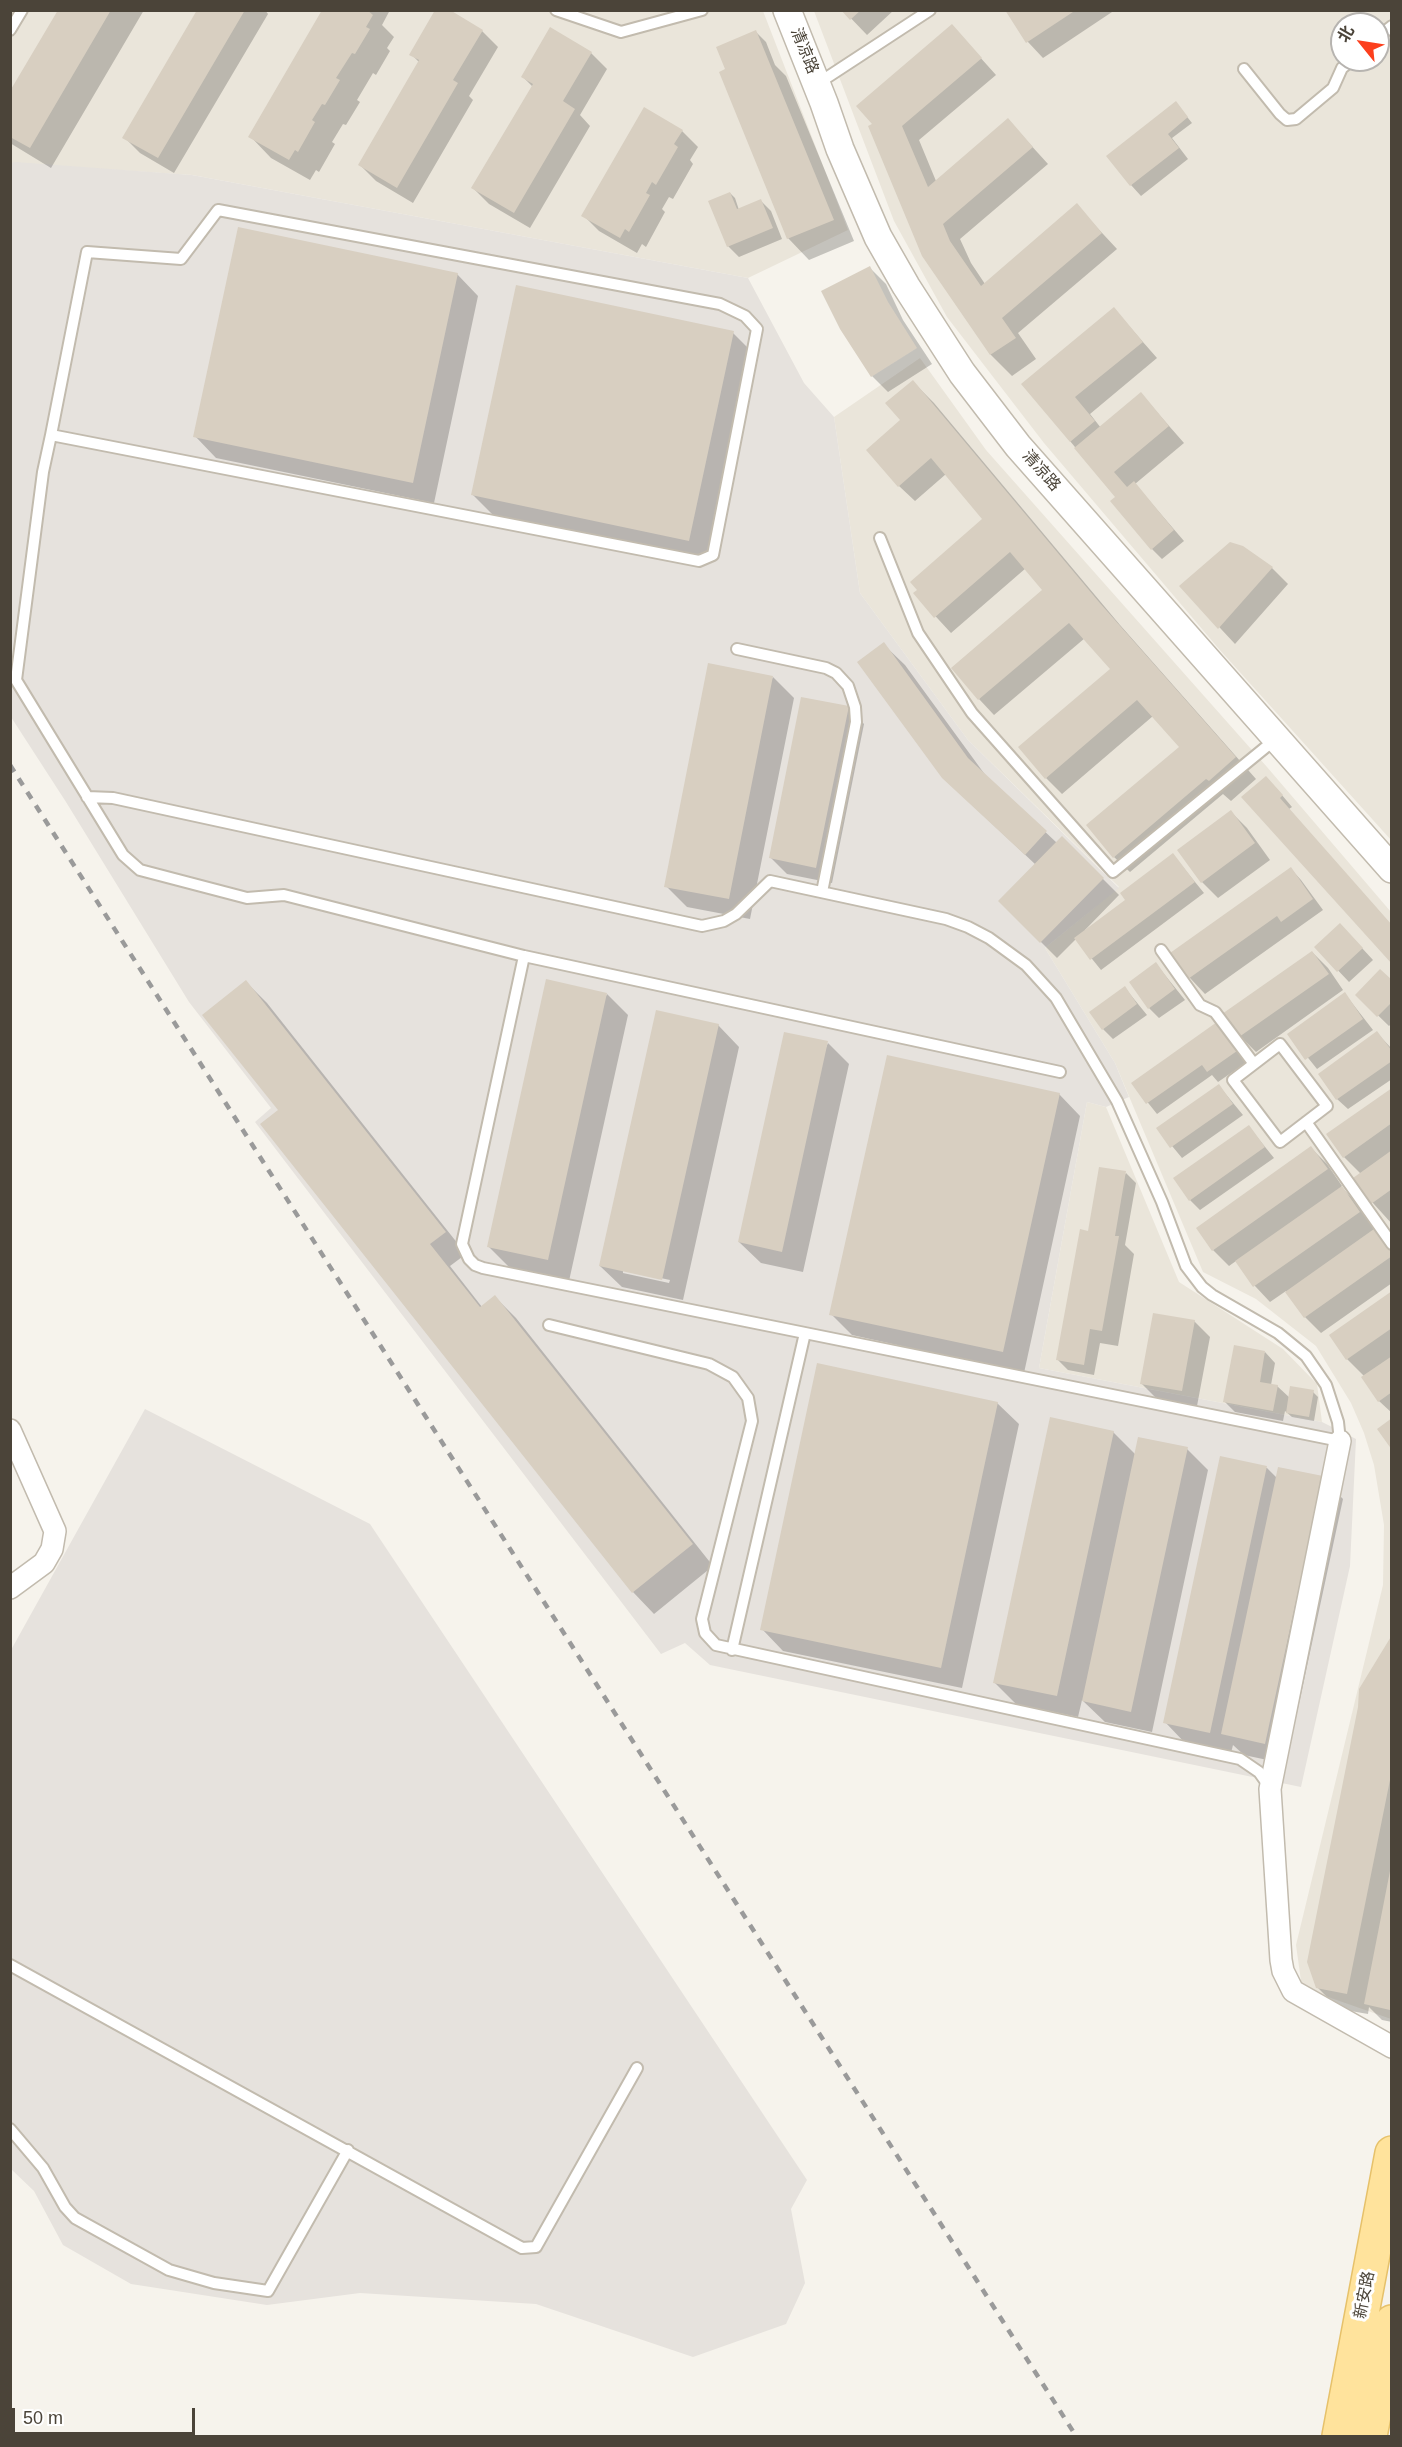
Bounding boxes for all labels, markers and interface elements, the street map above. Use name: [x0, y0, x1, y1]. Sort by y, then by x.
north arrow: [1330, 12, 1390, 72]
text: 北: [1334, 23, 1357, 45]
street label: 清凉路: [786, 25, 822, 77]
street label: 清凉路: [1018, 447, 1064, 495]
street label: 新安路: [1351, 2270, 1379, 2320]
scale bar: [15, 2396, 198, 2434]
text: 50 m: [23, 2408, 63, 2428]

